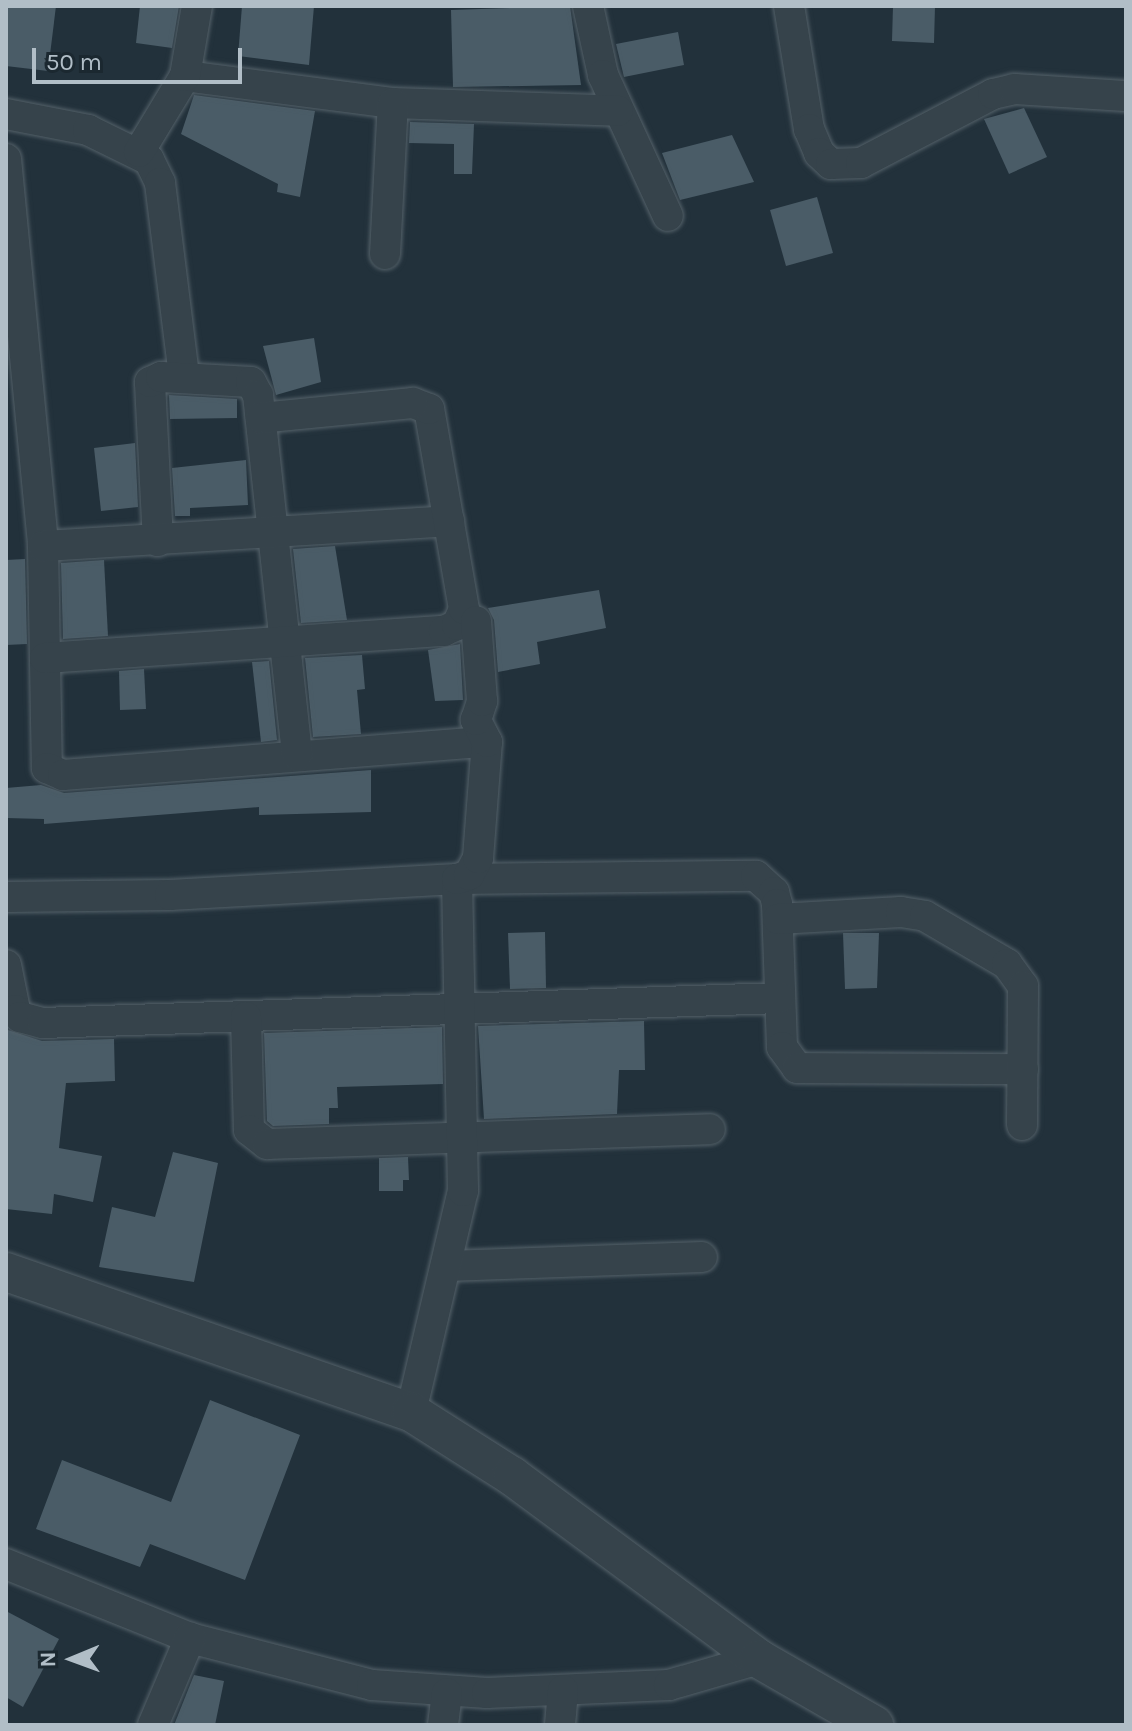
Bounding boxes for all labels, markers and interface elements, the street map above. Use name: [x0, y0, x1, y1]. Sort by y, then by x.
scale bar: [36, 32, 246, 82]
text: 50 m: [46, 48, 102, 76]
north arrow: [32, 1619, 112, 1699]
text: N: [35, 1651, 61, 1668]

